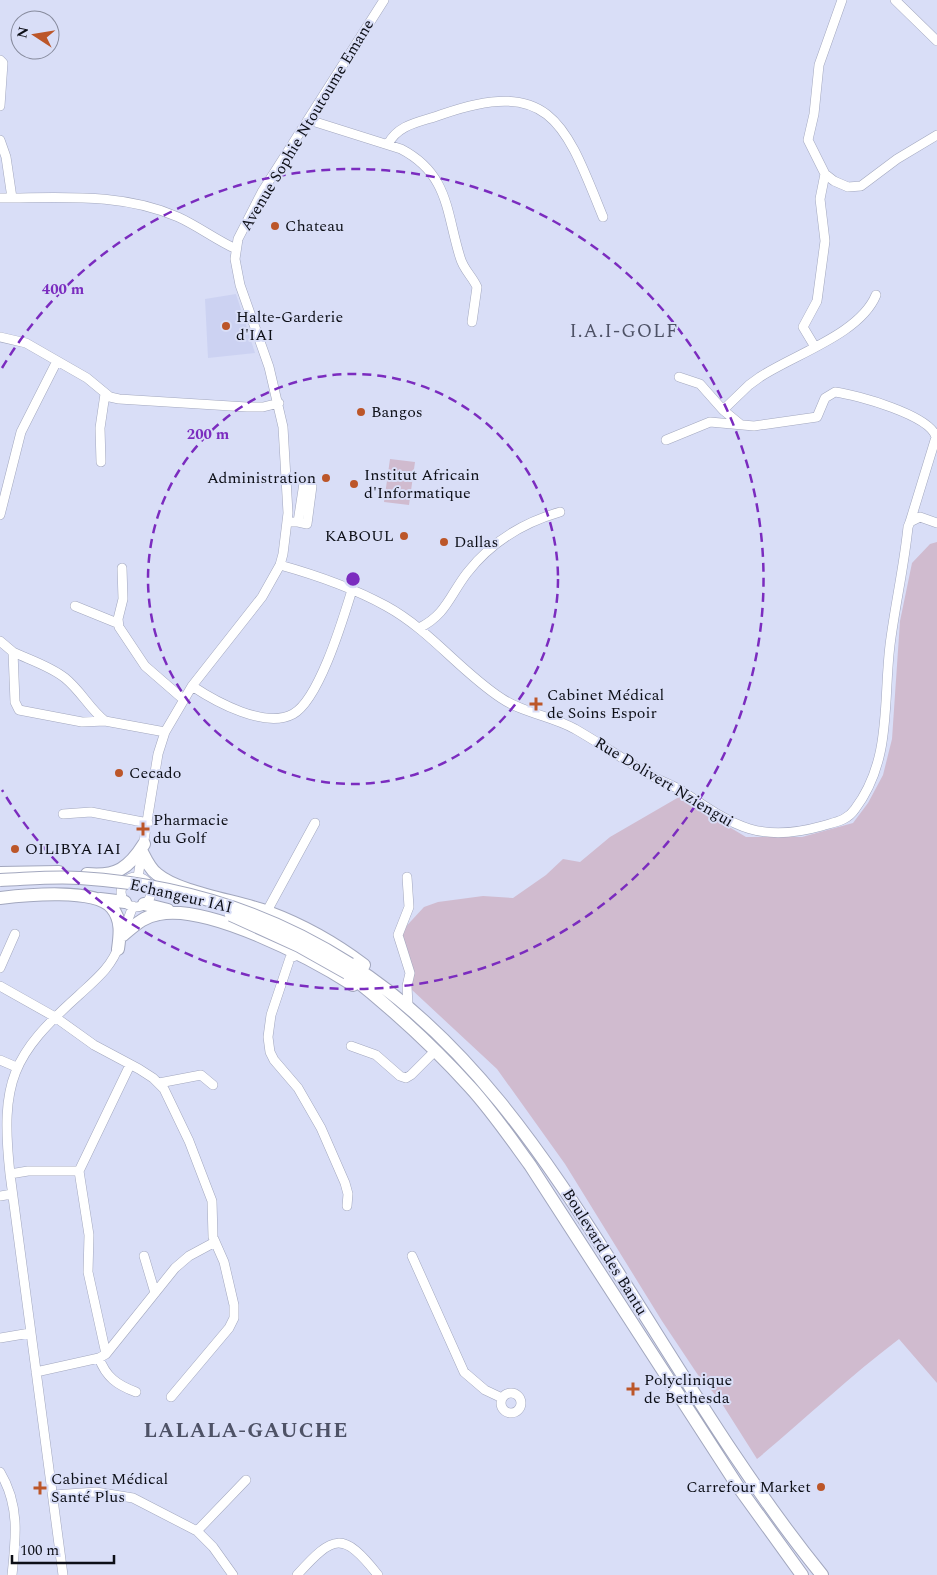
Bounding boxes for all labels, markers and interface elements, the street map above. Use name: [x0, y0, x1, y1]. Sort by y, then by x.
north arrow: [10, 10, 60, 60]
street label: Avenue Sophie Ntoutoume Emane: [234, 15, 380, 235]
text: N: [11, 25, 34, 40]
place label: Chateau: [285, 214, 344, 238]
marker: Chateau: [269, 220, 281, 232]
text: 400 m: [42, 278, 85, 301]
place label: Halte-Garderie d'IAI: [236, 305, 343, 347]
district label: I.A.I-GOLF: [569, 317, 679, 346]
marker: Halte-Garderie d'IAI: [220, 320, 232, 332]
place label: Bangos: [371, 400, 423, 424]
marker: Bangos: [355, 406, 367, 418]
text: 200 m: [187, 423, 230, 446]
place label: Institut Africain d'Informatique: [364, 463, 480, 505]
place label: Administration: [207, 466, 316, 490]
marker: Administration: [320, 472, 332, 484]
marker: Institut Africain d'Informatique: [348, 478, 360, 490]
place label: KABOUL: [325, 524, 394, 548]
marker: KABOUL: [398, 530, 410, 542]
place label: Dallas: [454, 530, 498, 554]
marker: Dallas: [438, 536, 450, 548]
centre of rings: [344, 570, 362, 588]
place label: Cabinet Médical de Soins Espoir: [547, 683, 664, 725]
marker: Cabinet Médical de Soins Espoir: [529, 697, 543, 711]
street label: Rue Dolivert Nziengui: [590, 731, 738, 833]
place label: Cecado: [129, 761, 181, 785]
marker: Cecado: [113, 767, 125, 779]
place label: Pharmacie du Golf: [153, 808, 229, 850]
marker: Pharmacie du Golf: [137, 823, 149, 835]
place label: OILIBYA IAI: [25, 837, 121, 861]
marker: OILIBYA IAI: [9, 843, 21, 855]
street label: Echangeur IAI: [127, 873, 235, 919]
street label: Boulevard des Bantu: [556, 1184, 654, 1320]
place label: Polyclinique de Bethesda: [644, 1368, 732, 1410]
marker: Polyclinique de Bethesda: [626, 1382, 640, 1396]
district label: LALALA-GAUCHE: [144, 1415, 348, 1447]
place label: Cabinet Médical Santé Plus: [51, 1467, 168, 1509]
place label: Carrefour Market: [686, 1475, 811, 1499]
marker: Cabinet Médical Santé Plus: [33, 1481, 47, 1495]
marker: Carrefour Market: [815, 1481, 827, 1493]
scale bar: [12, 1532, 115, 1564]
text: 100 m: [20, 1539, 59, 1562]

